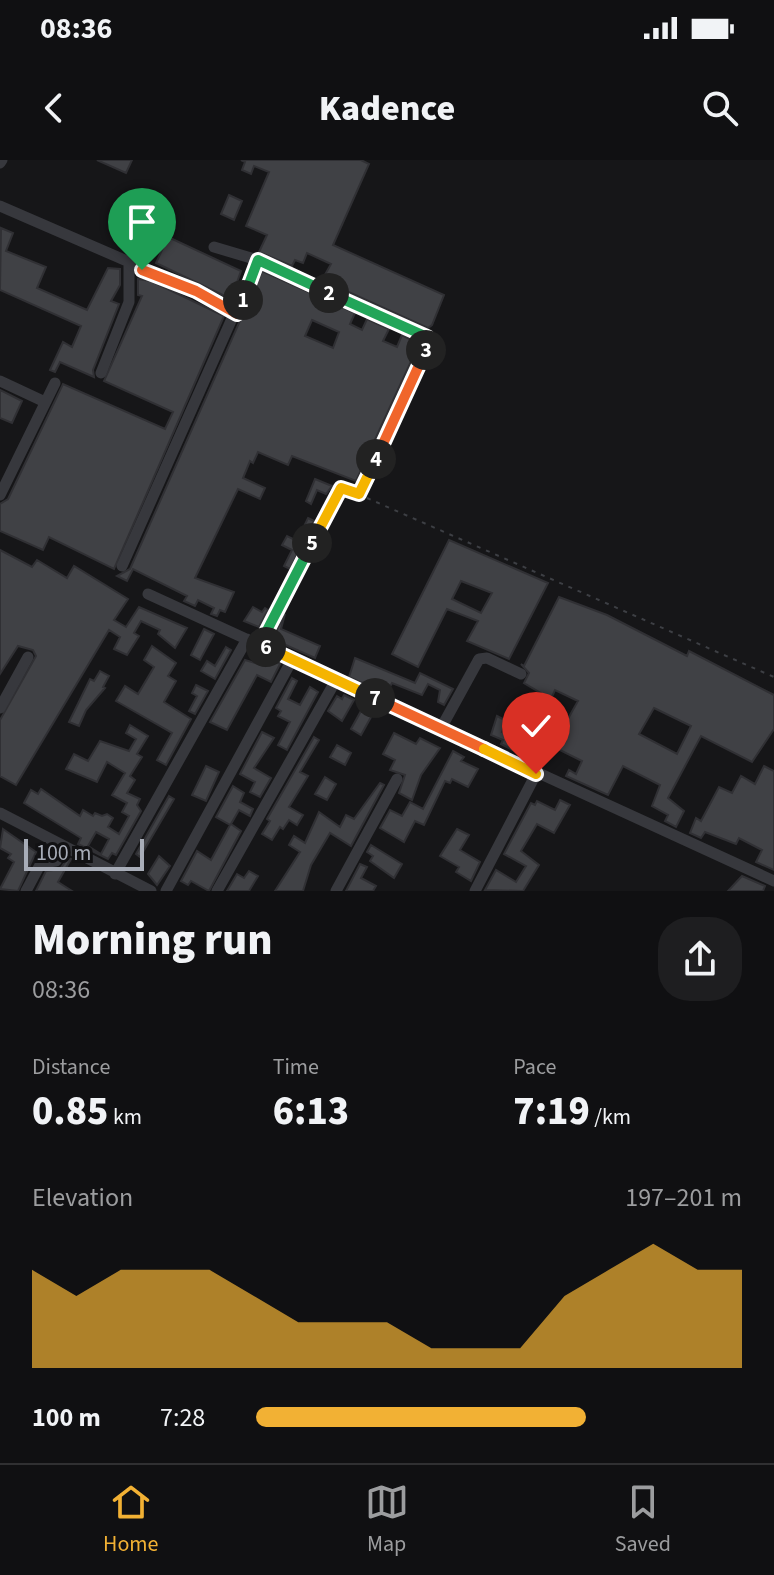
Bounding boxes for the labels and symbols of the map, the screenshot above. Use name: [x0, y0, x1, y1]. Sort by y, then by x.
pin: [108, 188, 176, 270]
pin: 2: [309, 273, 349, 313]
pin: 1: [223, 280, 263, 320]
pin: 3: [406, 330, 446, 370]
pin: 4: [356, 439, 396, 479]
pin: 5: [292, 523, 332, 563]
pin: 6: [246, 627, 286, 667]
pin: 7: [355, 678, 395, 718]
pin: [502, 692, 570, 774]
scale bar: [24, 835, 144, 871]

